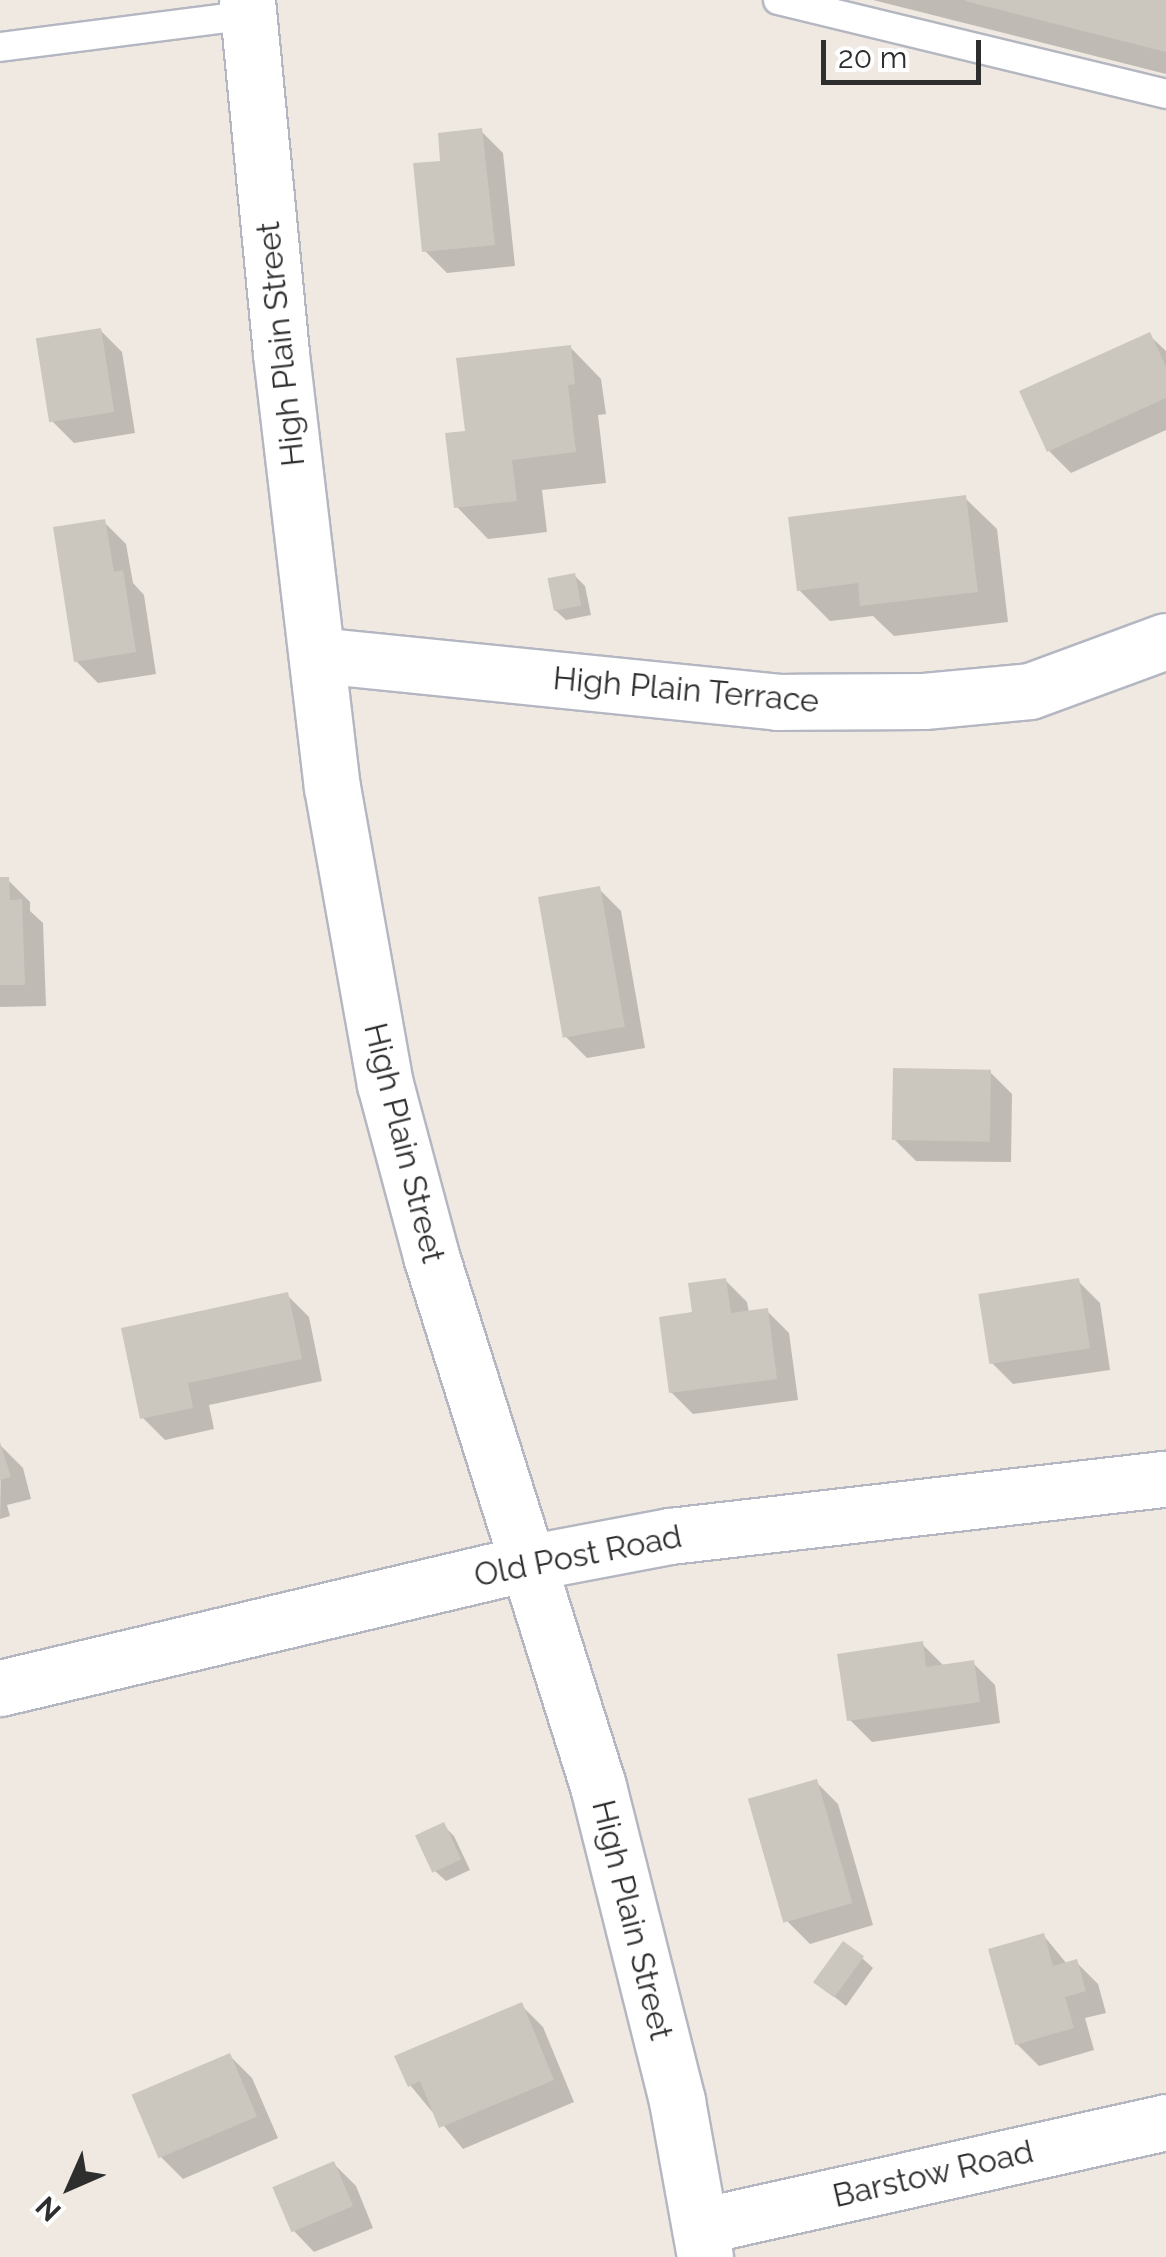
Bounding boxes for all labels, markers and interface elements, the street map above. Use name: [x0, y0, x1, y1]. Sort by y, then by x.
scale bar: [826, 20, 986, 82]
text: 20 m: [838, 40, 907, 75]
street label: High Plain Street: [249, 220, 313, 468]
street label: High Plain Terrace: [551, 659, 821, 721]
street label: High Plain Street: [356, 1019, 452, 1267]
street label: Old Post Road: [471, 1517, 685, 1595]
street label: High Plain Street: [584, 1796, 680, 2044]
street label: Barstow Road: [829, 2132, 1037, 2216]
north arrow: [20, 2137, 120, 2237]
text: N: [29, 2189, 68, 2228]

